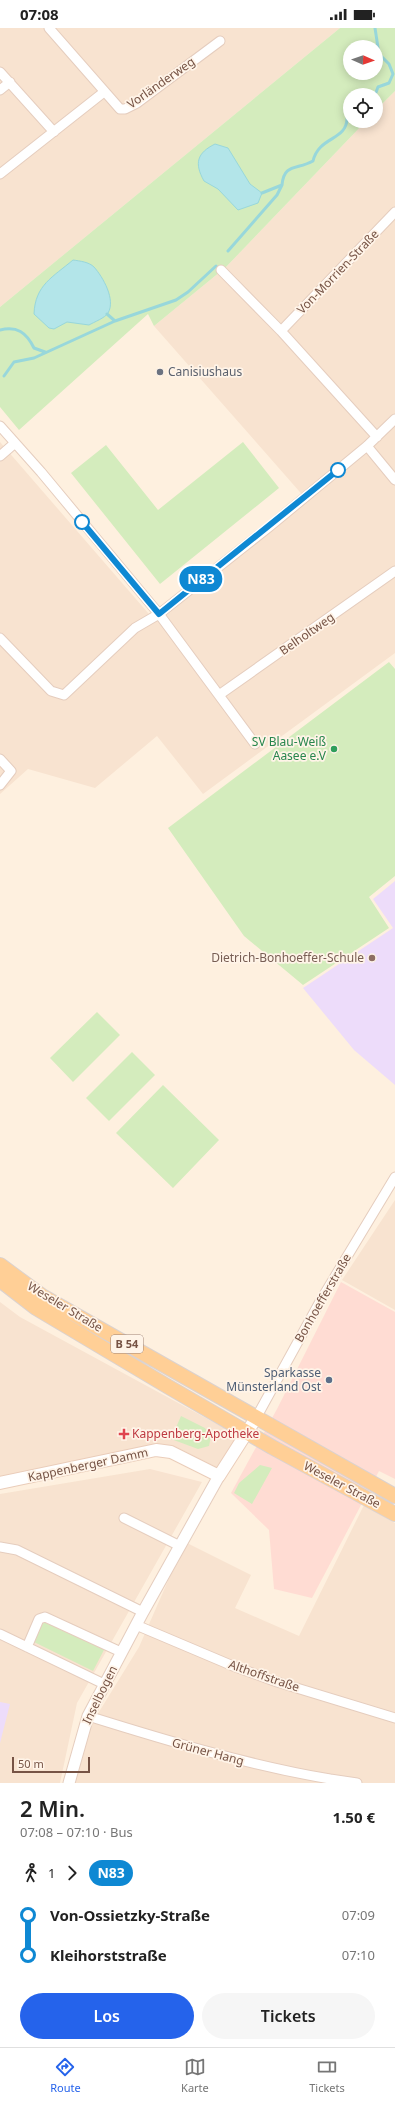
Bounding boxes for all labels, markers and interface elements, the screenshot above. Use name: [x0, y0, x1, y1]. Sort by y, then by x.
text: 07:08: [20, 4, 59, 24]
north arrow: [343, 40, 383, 80]
map controls: [343, 40, 383, 128]
street label: Vorländerweg: [123, 53, 198, 112]
button: locate: [343, 88, 383, 128]
street label: Von-Morrien-Straße: [293, 226, 383, 318]
place label: Canisiushaus: [168, 363, 242, 380]
marker: Canisiushaus: [155, 367, 165, 377]
unlabelled marker: [330, 462, 346, 478]
unlabelled marker: [74, 514, 90, 530]
line badge: N83: [178, 566, 224, 592]
text: N83: [187, 569, 215, 588]
street label: Belholtweg: [276, 608, 338, 659]
place label: SV Blau-Weiß Aasee e.V: [252, 733, 327, 764]
marker: SV Blau-Weiß Aasee e.V: [329, 744, 339, 754]
place label: Dietrich-Bonhoeffer-Schule: [211, 949, 364, 966]
marker: Dietrich-Bonhoeffer-Schule: [367, 953, 377, 963]
street label: Bonhoefferstraße: [290, 1250, 355, 1345]
street label: Weseler Straße: [25, 1277, 106, 1336]
road number: B 54: [111, 1335, 143, 1353]
place label: Sparkasse Münsterland Ost: [226, 1364, 322, 1395]
marker: Sparkasse Münsterland Ost: [324, 1375, 334, 1385]
place label: Kappenberg-Apotheke: [132, 1425, 260, 1442]
marker: Kappenberg-Apotheke: [119, 1429, 129, 1439]
street label: Kappenberger Damm: [26, 1443, 149, 1486]
street label: Weseler Straße: [301, 1457, 384, 1512]
street label: Althoffstraße: [226, 1655, 302, 1696]
street label: Inselbogen: [78, 1663, 121, 1727]
street label: Grüner Hang: [170, 1734, 246, 1769]
scale bar: [12, 1755, 90, 1774]
text: 50 m: [18, 1756, 44, 1771]
text: 2 Min.: [20, 1793, 85, 1823]
text: 1.50 €: [333, 1807, 375, 1827]
text: 07:08 – 07:10 · Bus: [20, 1823, 133, 1841]
icon: walk: [20, 1862, 42, 1884]
icon: forward: [61, 1862, 83, 1884]
text: N83: [97, 1863, 125, 1882]
text: 1: [48, 1864, 55, 1882]
text: Von-Ossietzky-Straße: [50, 1905, 210, 1925]
text: 07:09: [342, 1906, 375, 1924]
text: Kleihorststraße: [50, 1945, 167, 1965]
text: 07:10: [342, 1946, 375, 1964]
button: Los: [20, 1993, 194, 2039]
button: Tickets: [202, 1993, 375, 2039]
tab: Route: [50, 2056, 81, 2095]
tab: Karte: [181, 2056, 209, 2095]
tab: Tickets: [309, 2056, 345, 2095]

